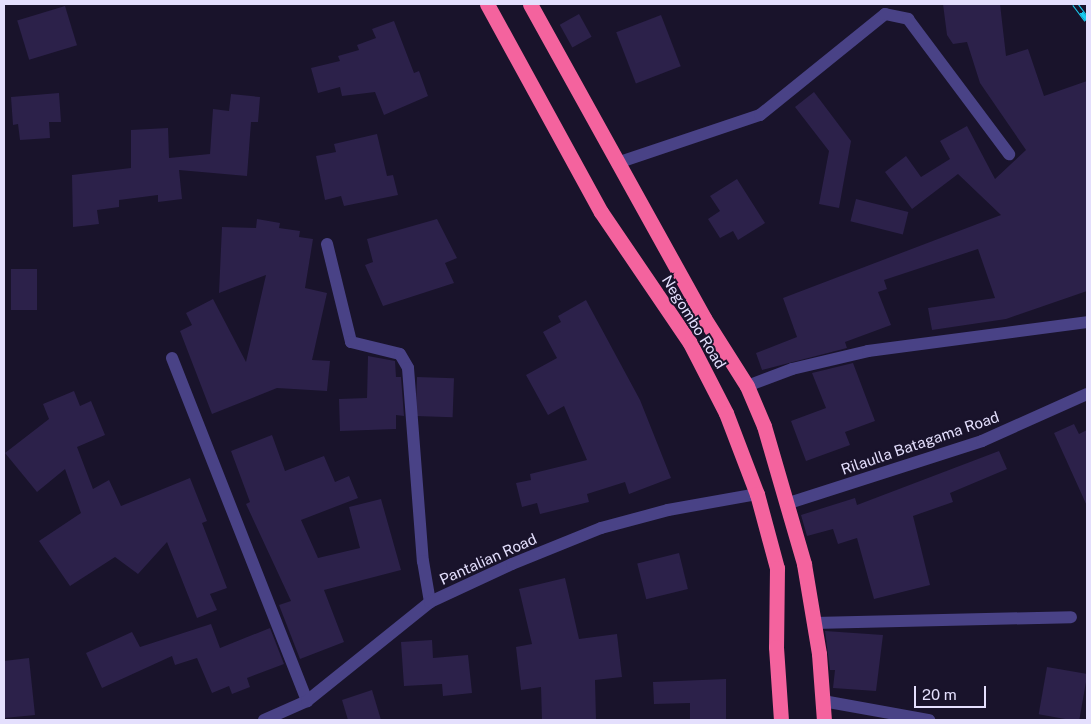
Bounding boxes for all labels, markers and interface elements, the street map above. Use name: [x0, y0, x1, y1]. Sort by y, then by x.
street label: Negombo Road: [658, 272, 730, 372]
street label: Rilaulla Batagama Road: [839, 407, 1001, 479]
street label: Pantalian Road: [437, 530, 539, 588]
scale bar: [916, 676, 988, 708]
text: 20 m: [922, 686, 957, 703]

